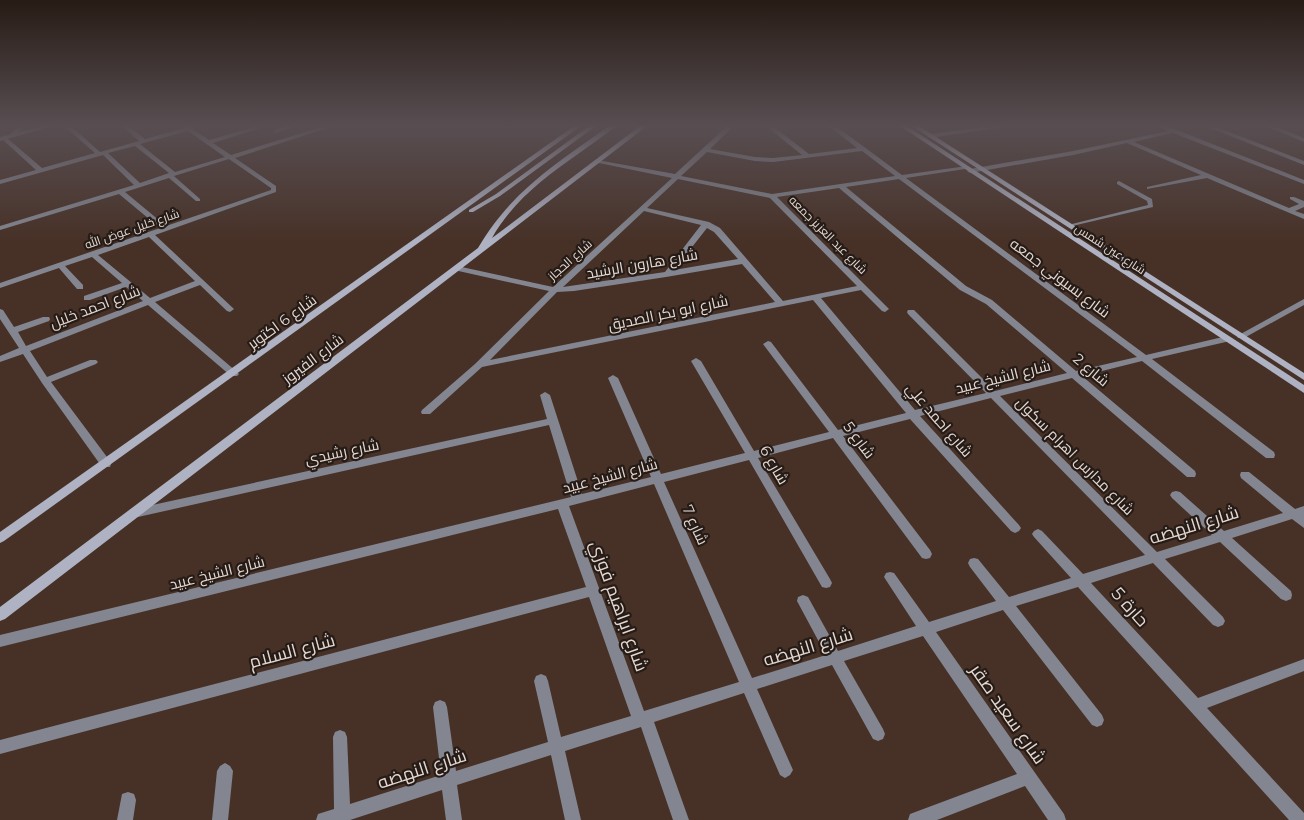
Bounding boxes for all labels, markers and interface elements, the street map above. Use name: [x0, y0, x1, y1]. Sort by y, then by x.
street label: شارع عبد العزيز جمعه: [785, 192, 871, 278]
street label: شارع خليل عوض الله: [83, 205, 182, 253]
street label: شارع عين شمس: [1071, 220, 1149, 278]
street label: شارع بسيوني جمعه: [1005, 234, 1114, 324]
street label: شارع الحجاز: [544, 236, 596, 285]
street label: شارع هارون الرشيد: [585, 244, 700, 285]
street label: شارع احمد خليل: [47, 281, 143, 334]
street label: شارع 6 اكتوبر: [243, 290, 321, 355]
street label: شارع ابو بكر الصديق: [606, 291, 730, 336]
street label: شارع الفيروز: [278, 329, 348, 390]
street label: شارع 2: [1068, 349, 1113, 392]
street label: شارع الشيخ عبيد: [953, 355, 1053, 399]
street label: شارع احمد علي: [900, 379, 977, 463]
street label: شارع مدارس اهرام سكول: [1011, 393, 1138, 520]
street label: شارع 5: [838, 417, 879, 463]
street label: شارع رشيدي: [303, 434, 381, 472]
street label: شارع 6: [754, 442, 793, 489]
street label: شارع الشيخ عبيد: [560, 454, 660, 499]
street label: شارع النهضه: [1147, 501, 1242, 550]
street label: شارع 7: [676, 502, 713, 549]
street label: شارع ابراهيم فوزي: [582, 537, 653, 676]
street label: شارع الشيخ عبيد: [167, 551, 267, 595]
street label: حارة 5: [1107, 583, 1153, 631]
street label: شارع النهضه: [761, 623, 856, 672]
street label: شارع السلام: [247, 629, 338, 674]
street label: شارع سعيد صقر: [964, 659, 1051, 769]
street label: شارع النهضه: [375, 744, 470, 795]

